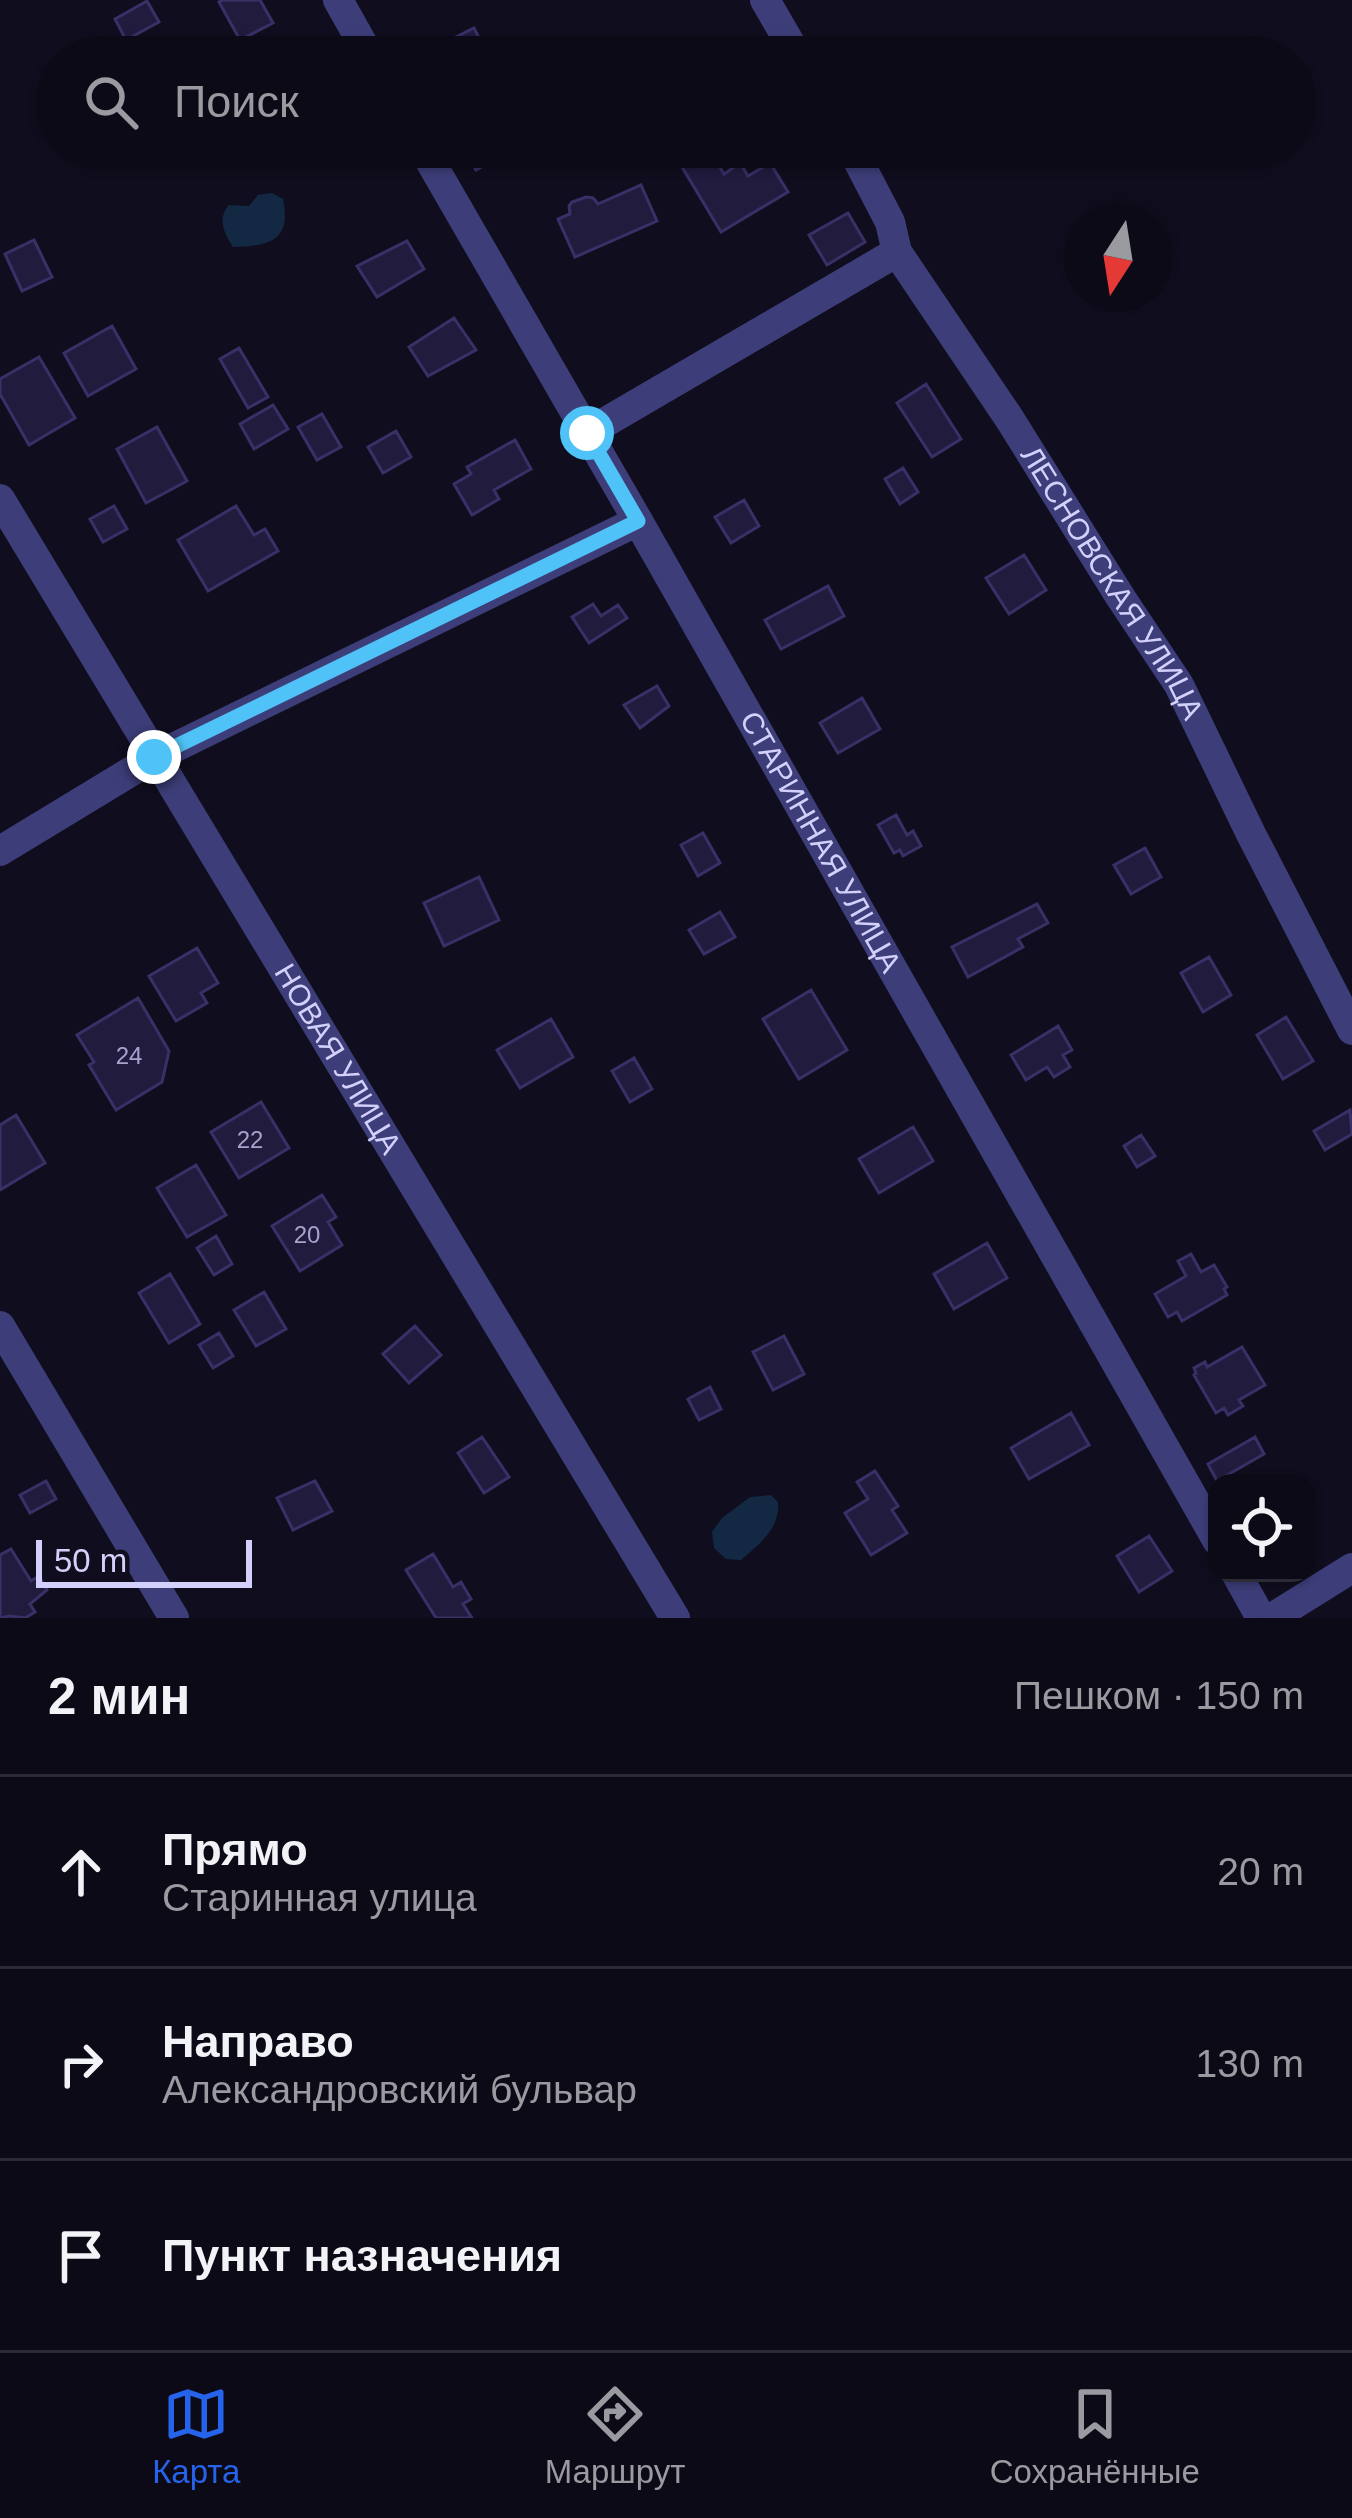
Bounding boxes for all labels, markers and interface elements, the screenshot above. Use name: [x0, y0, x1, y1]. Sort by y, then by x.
search box: [36, 36, 1316, 168]
icon: search: [78, 69, 144, 135]
text: Поиск: [174, 76, 299, 127]
north arrow: [1064, 204, 1172, 312]
route start: [560, 406, 614, 460]
street label: ЛЕСНОВСКАЯ УЛИЦА: [1015, 440, 1210, 724]
street label: СТАРИННАЯ УЛИЦА: [734, 705, 908, 978]
route end: [127, 730, 181, 784]
street label: НОВАЯ УЛИЦА: [268, 958, 408, 1160]
house number: 24: [116, 1042, 142, 1069]
house number: 22: [237, 1126, 263, 1153]
house number: 20: [294, 1221, 320, 1248]
map controls: [1208, 1474, 1316, 1582]
button: locate: [1208, 1474, 1316, 1582]
scale bar: [36, 1534, 252, 1587]
text: 50 m: [54, 1542, 127, 1579]
text: 2 мин: [48, 1668, 190, 1725]
text: Пешком · 150 m: [1014, 1674, 1304, 1717]
text: Прямо: [162, 1824, 308, 1875]
icon: ahead: [48, 1839, 114, 1905]
text: 20 m: [1217, 1850, 1304, 1893]
text: Старинная улица: [162, 1876, 477, 1919]
text: Направо: [162, 2016, 354, 2067]
icon: right: [48, 2031, 114, 2097]
text: 130 m: [1196, 2042, 1304, 2085]
text: Александровский бульвар: [162, 2068, 637, 2111]
icon: arrive: [48, 2223, 114, 2289]
text: Пункт назначения: [162, 2230, 562, 2281]
tab: Карта: [152, 2381, 240, 2491]
tab: Маршрут: [545, 2381, 685, 2491]
tab: Сохранённые: [990, 2381, 1200, 2491]

